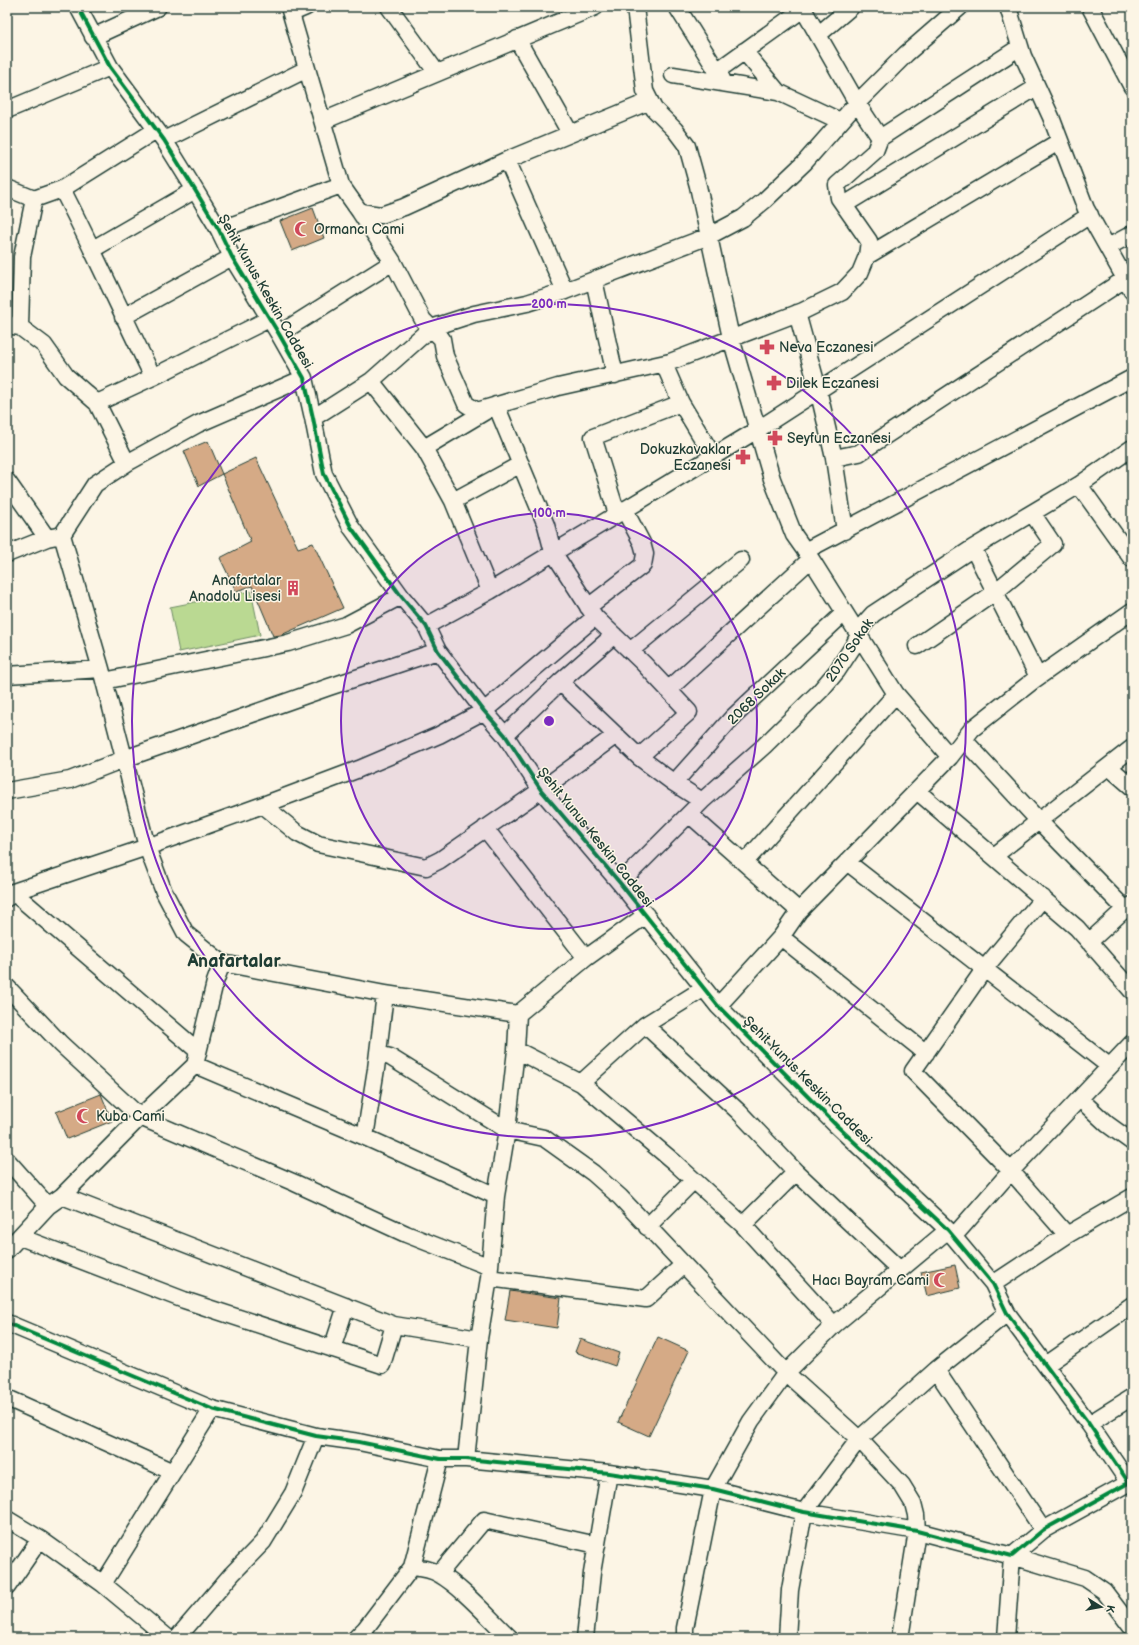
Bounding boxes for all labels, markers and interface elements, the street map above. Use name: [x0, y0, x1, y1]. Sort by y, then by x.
street label: Şehit Yunus Keskin Caddesi: [214, 211, 317, 371]
mosque icon: Ormancı Cami: [293, 220, 311, 238]
place label: Ormancı Cami: [314, 221, 404, 238]
text: 200 m: [531, 297, 567, 312]
pharmacy icon: Neva Eczanesi: [758, 338, 776, 356]
place label: Neva Eczanesi: [779, 339, 874, 356]
pharmacy icon: Dilek Eczanesi: [765, 374, 783, 392]
place label: Dilek Eczanesi: [786, 375, 879, 392]
pharmacy icon: Seyfun Eczanesi: [766, 429, 784, 447]
place label: Seyfun Eczanesi: [787, 430, 891, 447]
place label: Dokuzkavaklar Eczanesi: [640, 441, 732, 474]
pharmacy icon: Dokuzkavaklar Eczanesi: [734, 448, 752, 466]
text: 100 m: [532, 506, 566, 521]
place label: Anafartalar Anadolu Lisesi: [189, 572, 282, 605]
building icon: Anafartalar Anadolu Lisesi: [284, 579, 302, 597]
street label: 2070 Sokak: [822, 615, 877, 685]
street label: 2068 Sokak: [724, 664, 789, 728]
centre of rings: [542, 714, 556, 728]
street label: Şehit Yunus Keskin Caddesi: [534, 764, 657, 911]
district label: Anafartalar: [186, 951, 281, 972]
street label: Şehit Yunus Keskin Caddesi: [740, 1012, 876, 1148]
mosque icon: Kuba Cami: [75, 1107, 93, 1125]
place label: Kuba Cami: [96, 1108, 165, 1125]
mosque icon: Hacı Bayram Cami: [932, 1271, 950, 1289]
place label: Hacı Bayram Cami: [812, 1272, 929, 1289]
north arrow: [1081, 1587, 1121, 1627]
text: K: [1103, 1604, 1117, 1614]

